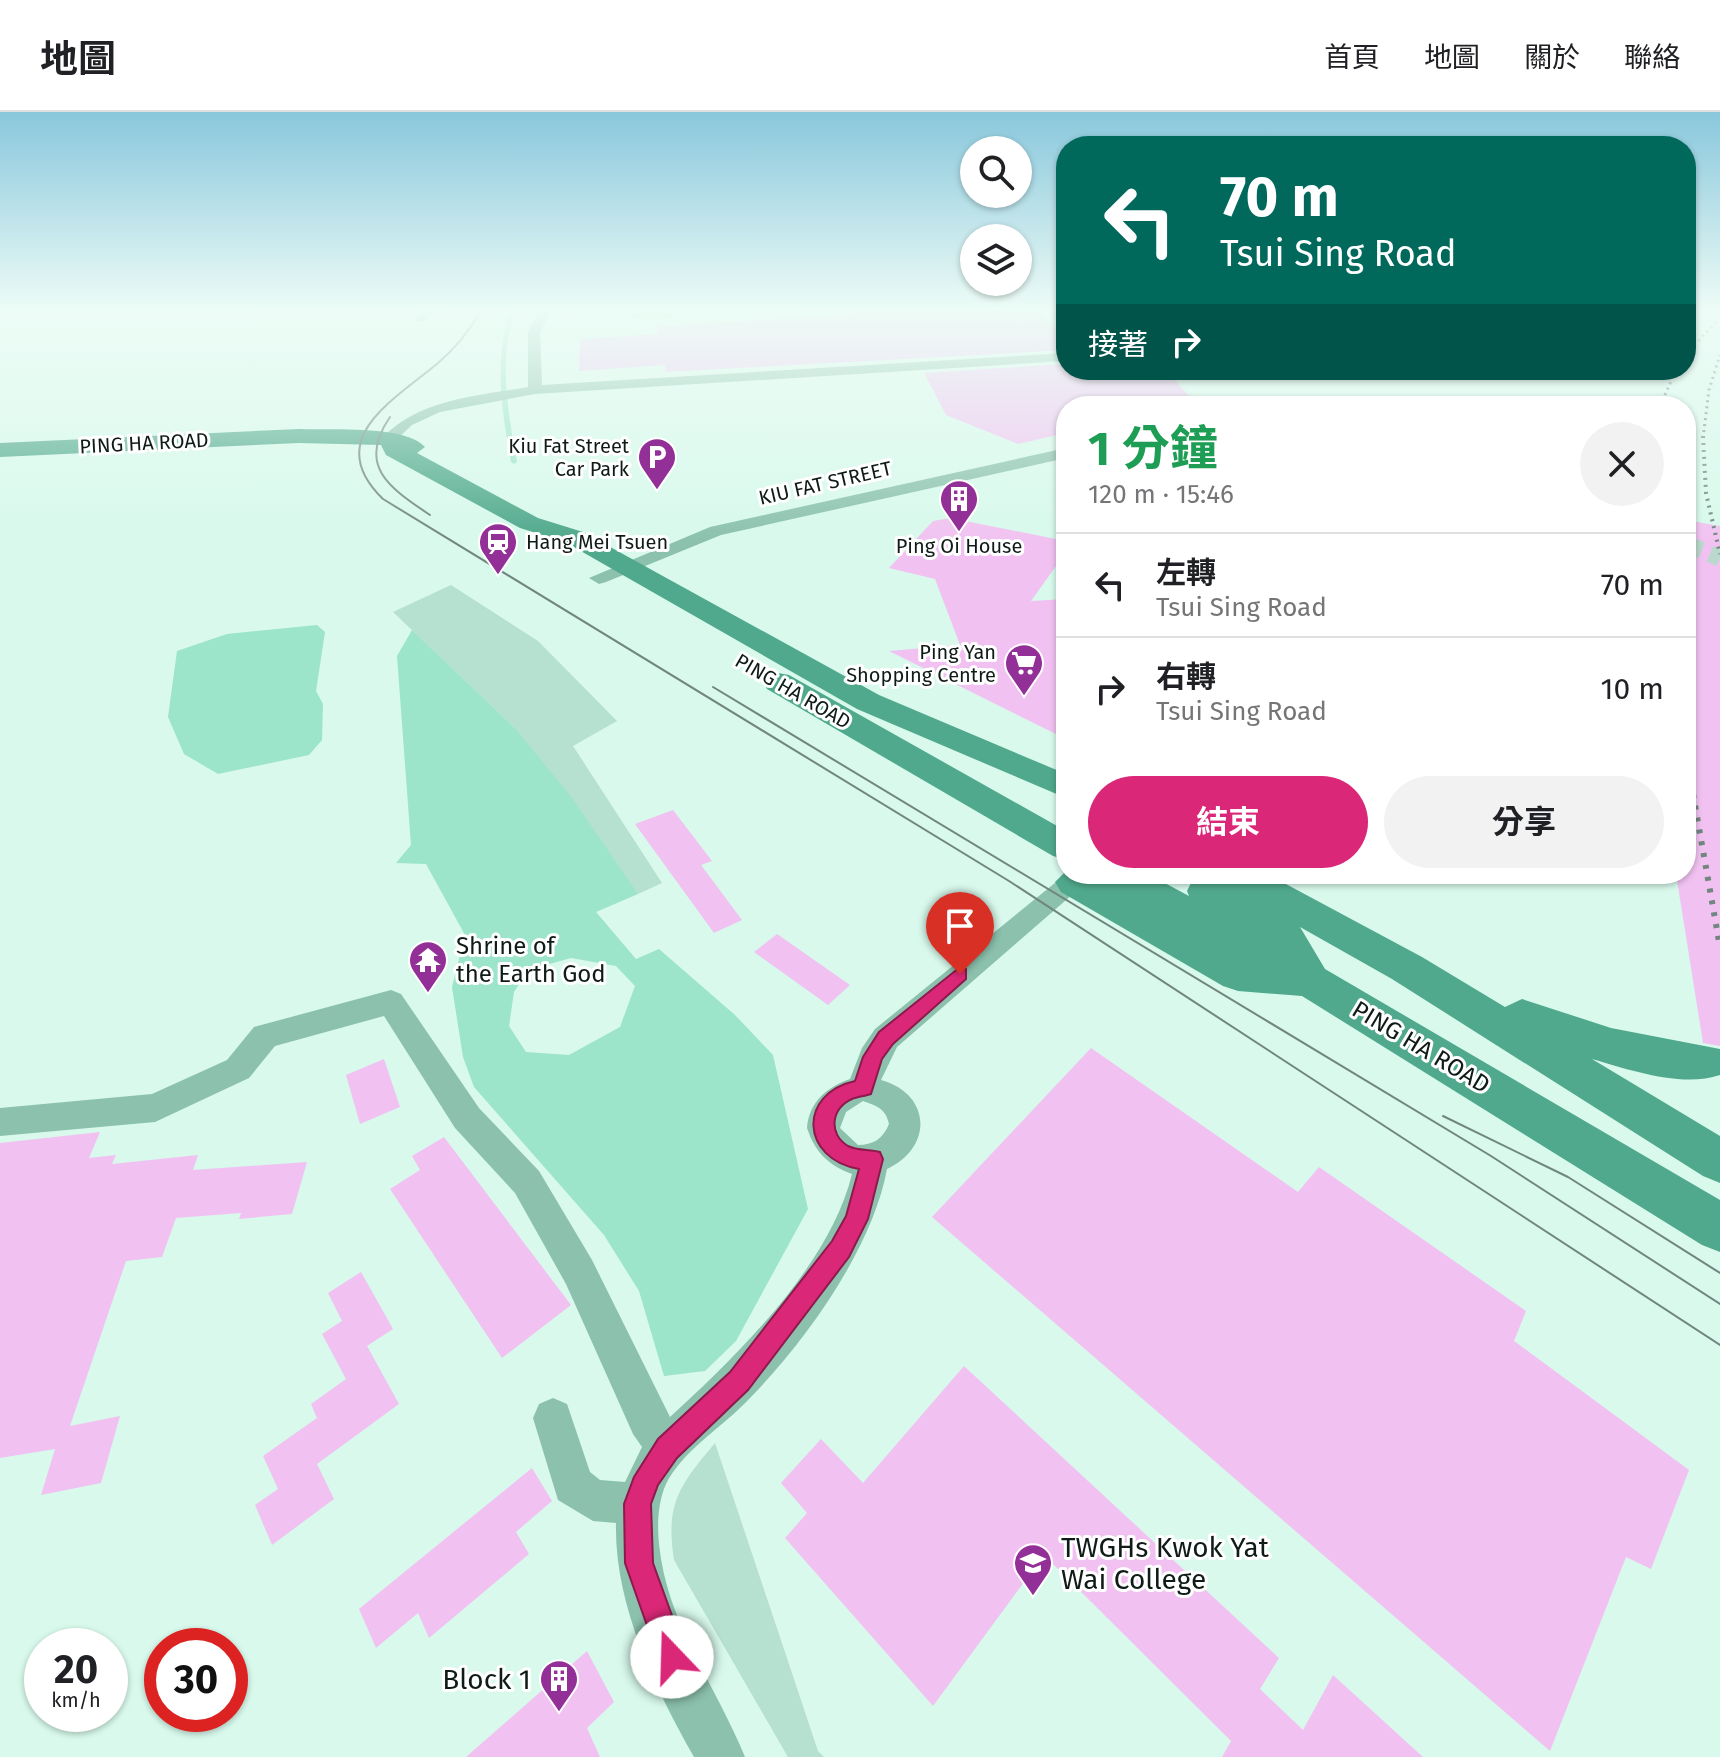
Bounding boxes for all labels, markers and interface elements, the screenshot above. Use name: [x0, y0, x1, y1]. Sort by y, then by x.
text: 地圖: [40, 36, 116, 82]
text: 首頁: [1324, 41, 1380, 74]
text: 地圖: [1424, 41, 1480, 74]
text: 關於: [1524, 41, 1580, 74]
text: 聯絡: [1624, 41, 1680, 74]
map controls: [960, 136, 1032, 296]
button: search: [960, 136, 1032, 208]
text: 70 m: [1220, 164, 1339, 231]
icon: left: [1088, 168, 1192, 272]
button: layers: [960, 224, 1032, 296]
text: Tsui Sing Road: [1220, 232, 1456, 276]
icon: right: [1164, 320, 1208, 364]
text: 接著: [1088, 327, 1148, 363]
text: 1 分鐘: [1088, 420, 1218, 478]
button: close: [1580, 422, 1664, 506]
street label: PING HA ROAD: [79, 428, 209, 458]
place label: Kiu Fat Street Car Park: [508, 434, 630, 481]
parking icon: Kiu Fat Street Car Park: [636, 436, 678, 491]
street label: KIU FAT STREET: [756, 456, 894, 510]
building icon: Ping Oi House: [938, 478, 980, 533]
text: 120 m · 15:46: [1088, 479, 1234, 510]
station icon: Hang Mei Tsuen: [477, 521, 519, 576]
place label: Hang Mei Tsuen: [526, 530, 668, 554]
place label: Ping Oi House: [896, 534, 1022, 558]
text: 左轉: [1156, 555, 1216, 591]
icon: left: [1088, 563, 1132, 607]
text: 70 m: [1601, 567, 1664, 603]
text: Tsui Sing Road: [1156, 592, 1327, 623]
place label: Ping Yan Shopping Centre: [846, 640, 996, 687]
supermarket icon: Ping Yan Shopping Centre: [1003, 642, 1045, 697]
street label: PING HA ROAD: [731, 648, 855, 734]
text: 右轉: [1156, 659, 1216, 695]
icon: right: [1088, 667, 1132, 711]
text: 10 m: [1601, 671, 1664, 707]
text: Tsui Sing Road: [1156, 696, 1327, 727]
button: 結束: [1088, 776, 1368, 868]
button: 分享: [1384, 776, 1664, 868]
pin: [926, 892, 994, 974]
icon: arrive: [938, 904, 982, 948]
place label: Shrine of the Earth God: [456, 932, 606, 988]
temple icon: Shrine of the Earth God: [407, 939, 449, 994]
street label: PING HA ROAD: [1347, 995, 1495, 1099]
place label: TWGHs Kwok Yat Wai College: [1061, 1531, 1270, 1596]
school or university icon: TWGHs Kwok Yat Wai College: [1012, 1542, 1054, 1597]
position arrow: [630, 1615, 714, 1699]
speed limit sign: 30: [144, 1628, 248, 1732]
text: 20: [54, 1646, 98, 1694]
building icon: Block 1: [538, 1658, 580, 1713]
place label: Block 1: [442, 1663, 531, 1696]
text: km/h: [51, 1688, 101, 1712]

